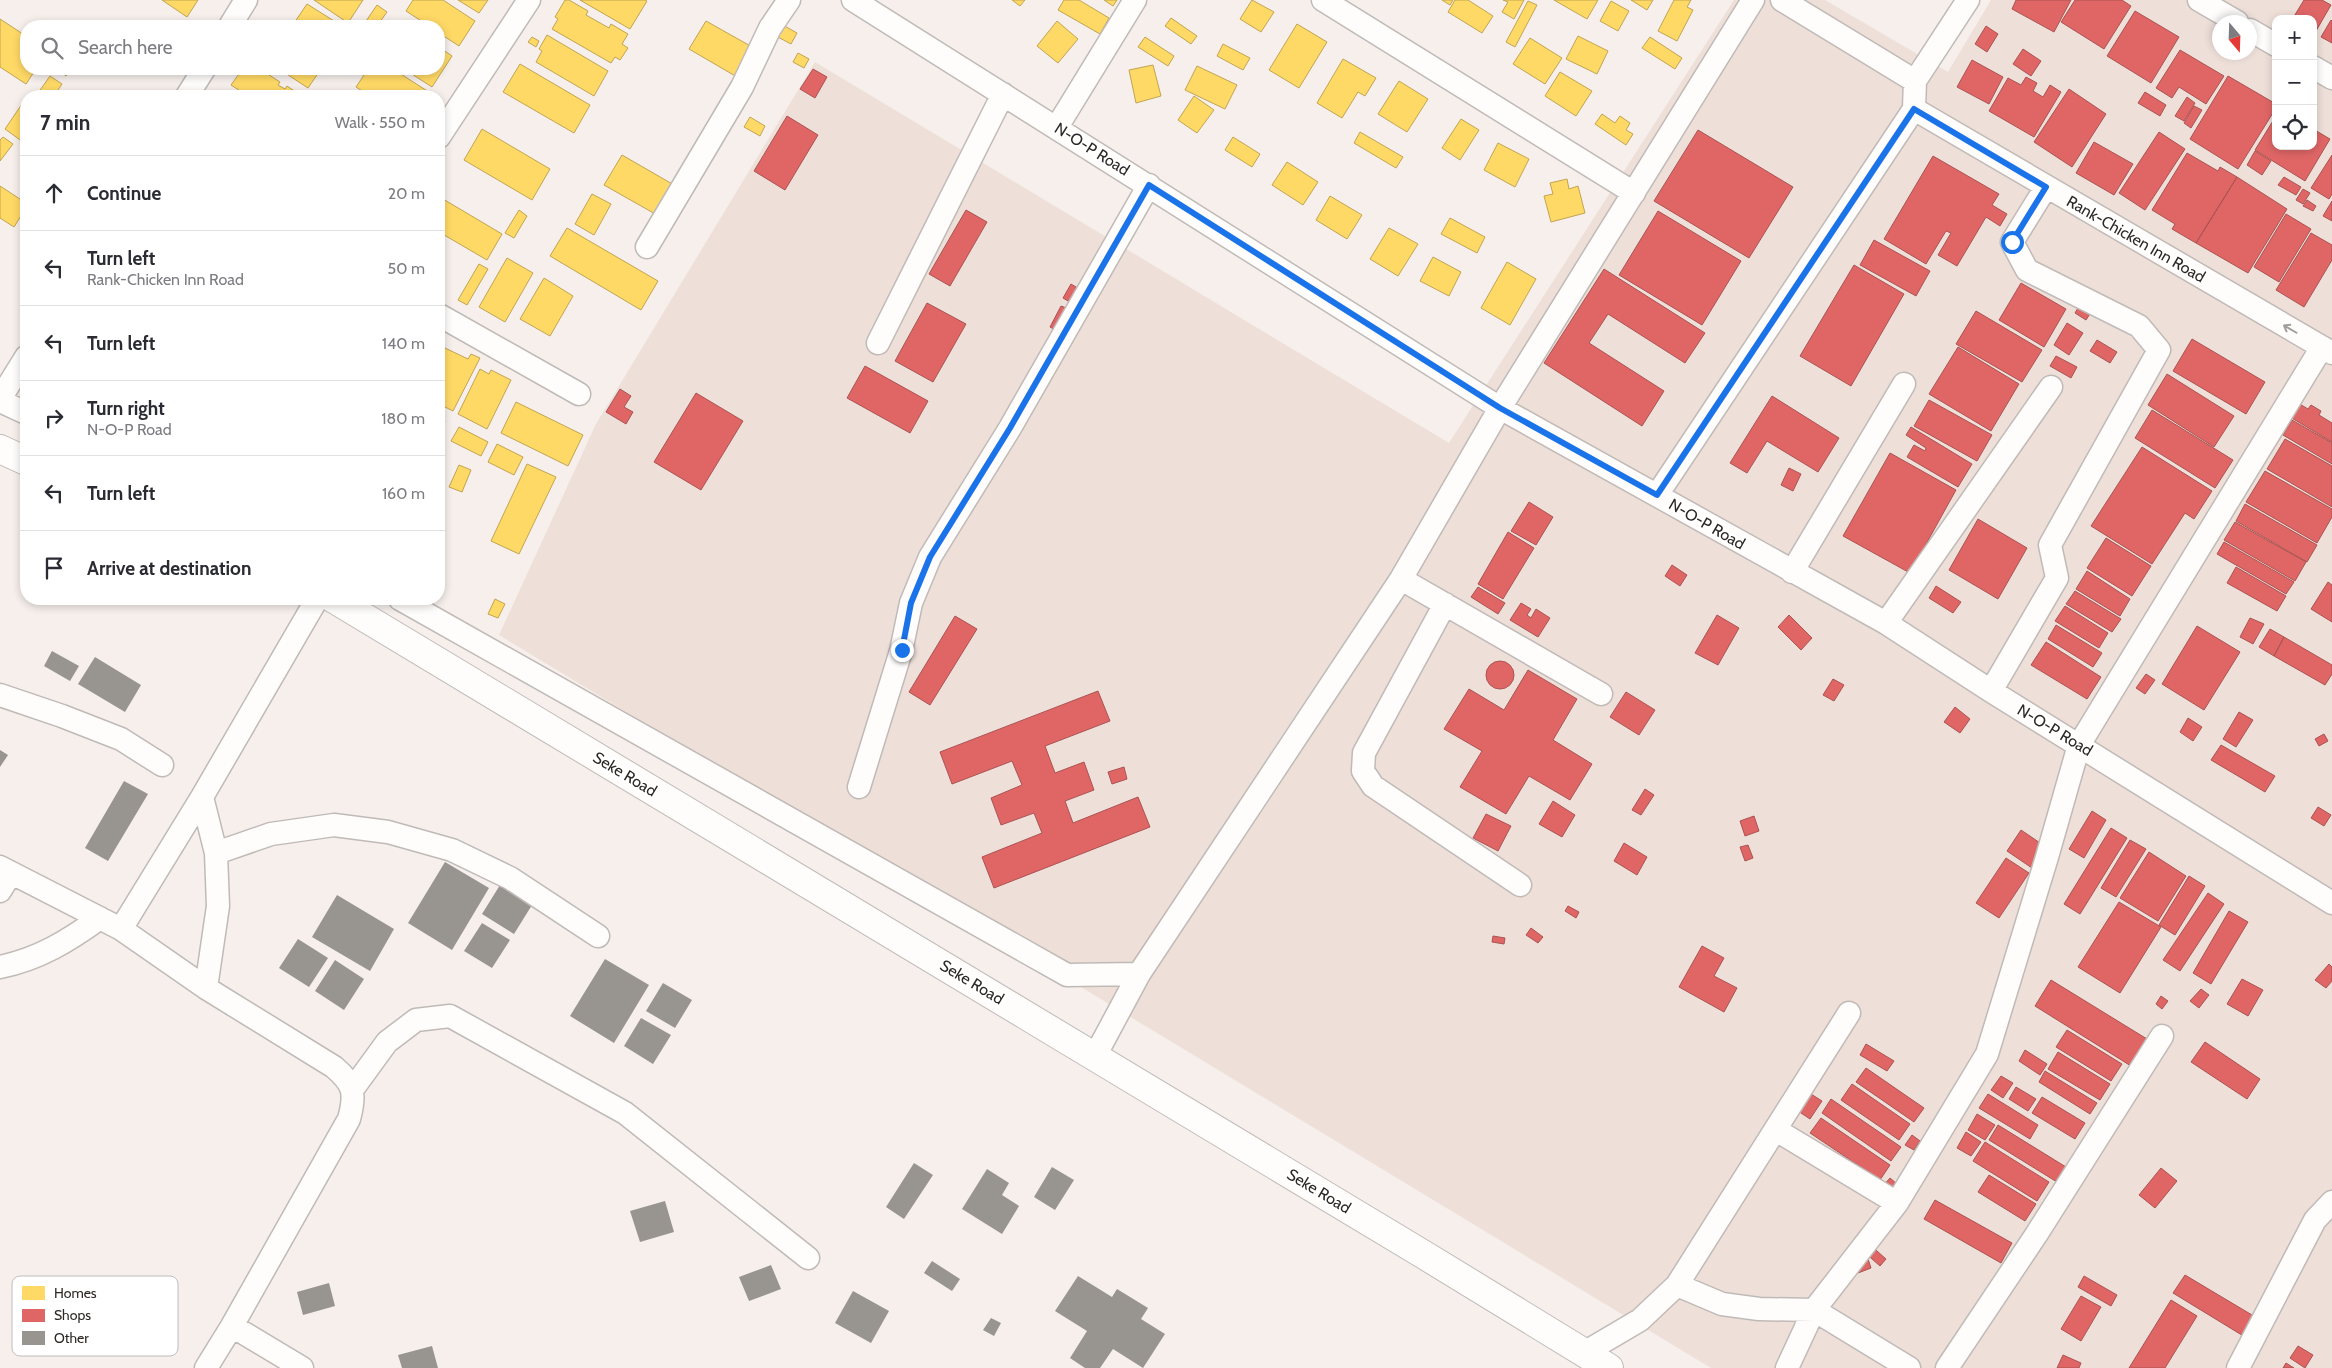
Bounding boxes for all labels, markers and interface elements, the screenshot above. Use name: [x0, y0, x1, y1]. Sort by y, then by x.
north arrow: [2212, 15, 2257, 60]
map controls: [2272, 15, 2317, 150]
button: +: [2272, 15, 2317, 60]
search box: [20, 20, 445, 75]
icon: search: [38, 34, 66, 62]
text: Search here: [78, 36, 172, 59]
button: −: [2272, 60, 2317, 105]
button: locate: [2272, 105, 2317, 150]
text: 7 min: [40, 110, 90, 135]
text: Walk · 550 m: [335, 113, 425, 132]
street label: N-O-P Road: [1051, 119, 1133, 179]
icon: ahead: [40, 179, 68, 207]
text: Continue: [87, 182, 161, 205]
text: 20 m: [388, 184, 425, 203]
street label: Rank-Chicken Inn Road: [2063, 192, 2209, 286]
route start: [2001, 231, 2024, 254]
text: Turn left: [87, 247, 155, 270]
icon: left: [40, 254, 68, 282]
text: 50 m: [388, 259, 425, 278]
text: Rank-Chicken Inn Road: [87, 270, 244, 289]
one-way arrow: [2283, 323, 2297, 333]
icon: left: [40, 329, 68, 357]
text: Turn left: [87, 332, 155, 355]
text: 140 m: [382, 334, 425, 353]
text: Turn right: [87, 397, 165, 420]
icon: right: [40, 404, 68, 432]
text: 180 m: [381, 409, 425, 428]
text: N-O-P Road: [87, 420, 172, 439]
icon: left: [40, 479, 68, 507]
text: Turn left: [87, 482, 155, 505]
text: 160 m: [382, 484, 425, 503]
street label: N-O-P Road: [1666, 495, 1748, 553]
icon: arrive: [40, 554, 68, 582]
text: Arrive at destination: [87, 557, 251, 580]
route end: [891, 639, 914, 662]
street label: N-O-P Road: [2014, 700, 2096, 760]
street label: Seke Road: [590, 748, 660, 800]
street label: Seke Road: [937, 956, 1007, 1008]
street label: Seke Road: [1284, 1165, 1354, 1217]
legend: [12, 1276, 178, 1356]
text: Homes: [54, 1284, 97, 1302]
text: Shops: [54, 1306, 91, 1324]
text: Other: [54, 1329, 89, 1347]

